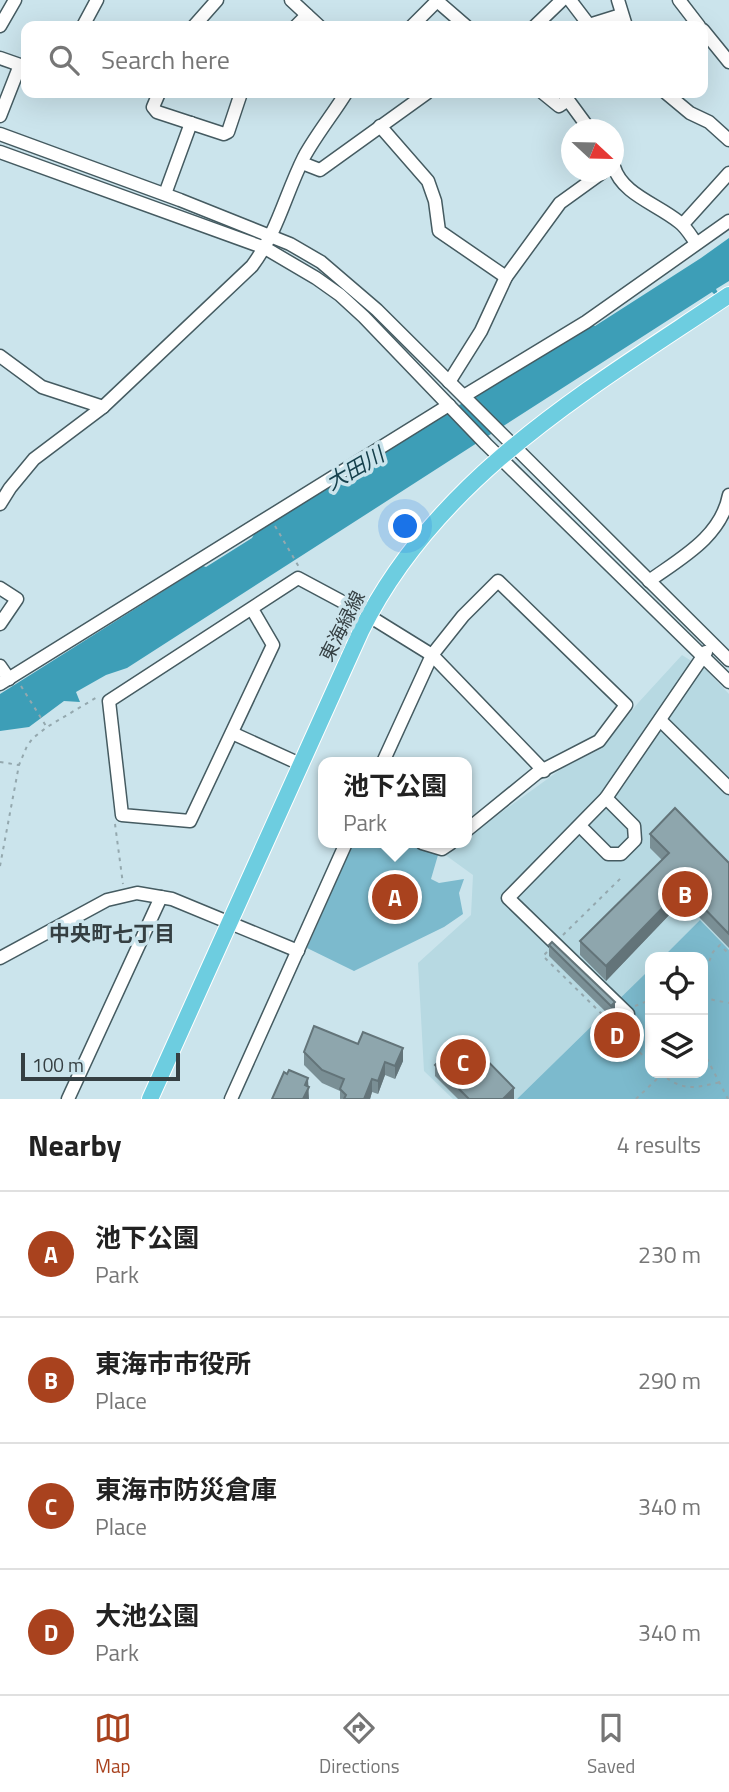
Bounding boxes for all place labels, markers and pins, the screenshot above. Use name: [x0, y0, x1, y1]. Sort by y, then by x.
pin: B: [662, 868, 708, 920]
pin: A: [372, 871, 418, 923]
pin: D: [594, 1009, 640, 1061]
pin: C: [440, 1036, 486, 1088]

